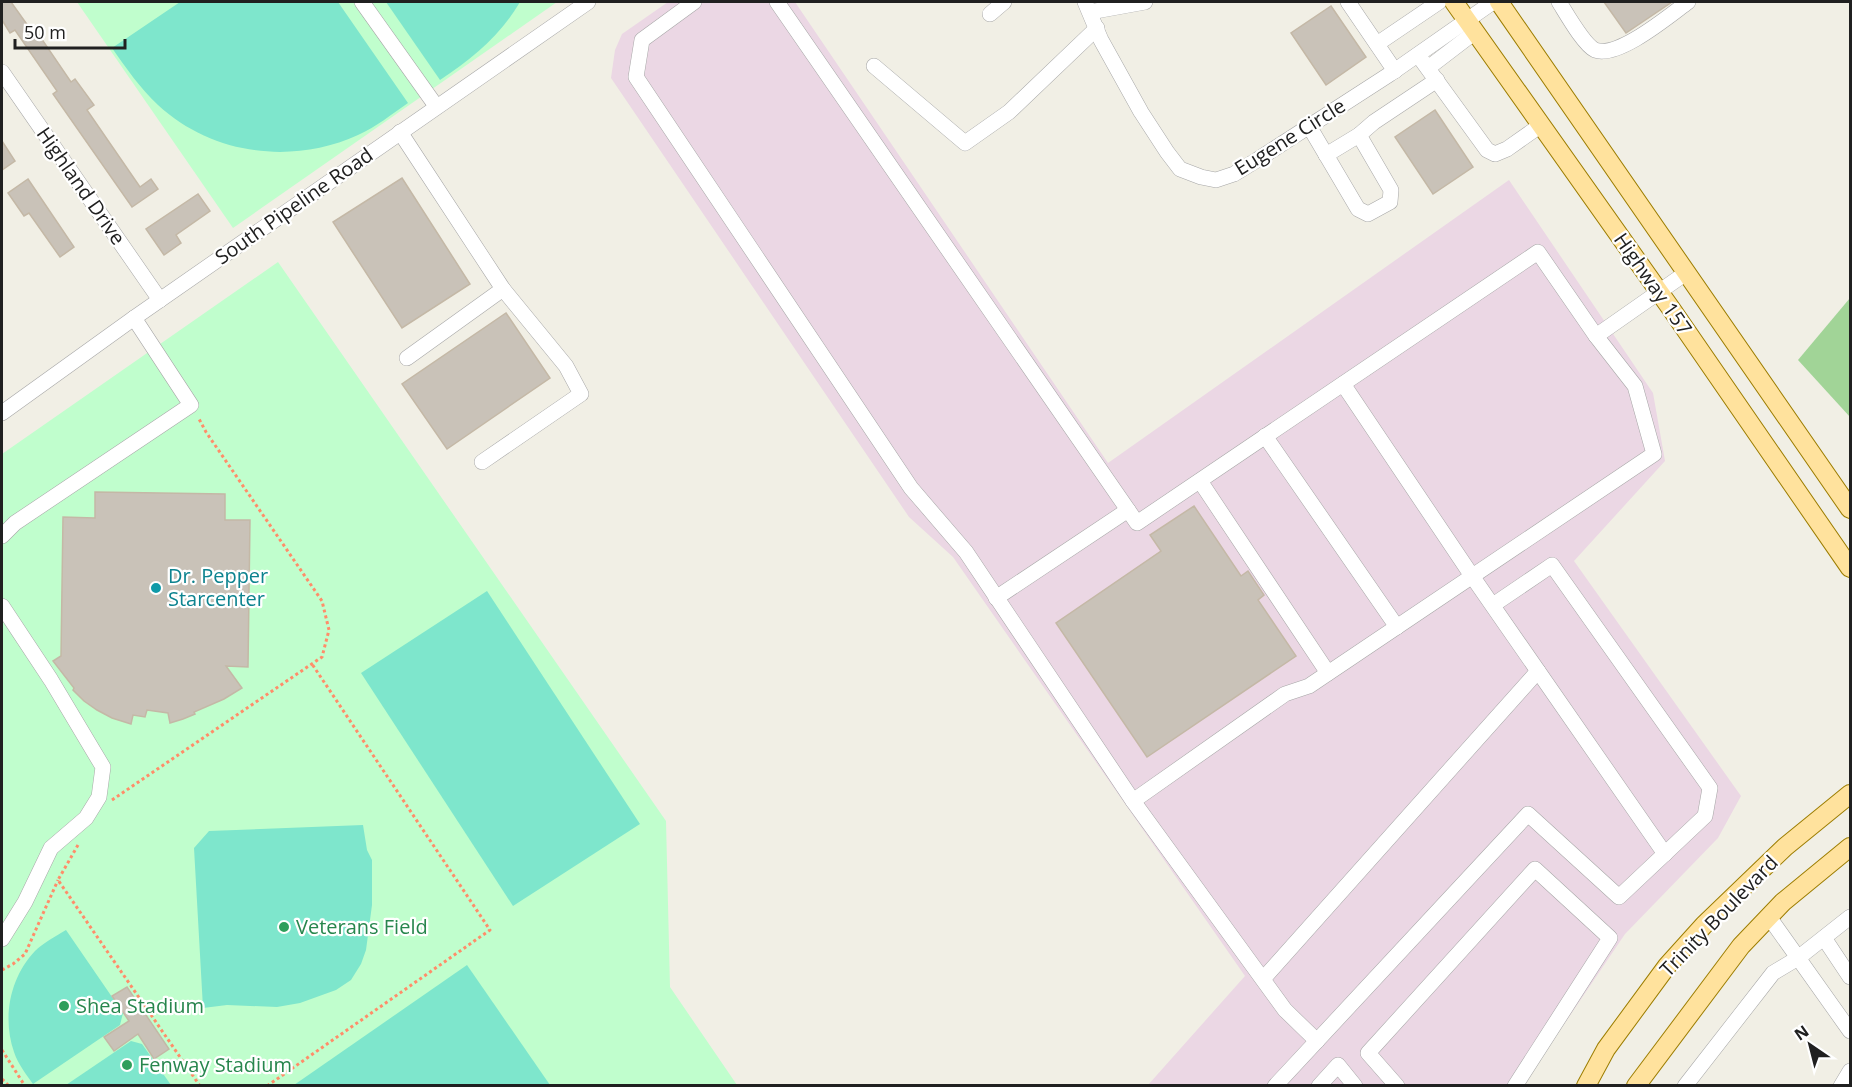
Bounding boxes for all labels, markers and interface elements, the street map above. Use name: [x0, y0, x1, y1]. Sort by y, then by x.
scale bar: [15, 12, 124, 50]
text: 50 m: [24, 20, 66, 44]
street label: Eugene Circle: [1229, 92, 1350, 181]
street label: Highland Drive: [31, 122, 132, 250]
street label: South Pipeline Road: [209, 141, 378, 270]
street label: Highway 157: [1608, 227, 1699, 340]
place label: Dr. Pepper Starcenter: [168, 562, 268, 612]
marker: Dr. Pepper Starcenter: [149, 581, 163, 595]
street label: Trinity Boulevard: [1654, 849, 1784, 982]
place label: Veterans Field: [296, 913, 428, 940]
marker: Veterans Field: [277, 920, 291, 934]
place label: Shea Stadium: [76, 992, 204, 1019]
marker: Shea Stadium: [57, 999, 71, 1013]
north arrow: [1780, 1015, 1840, 1075]
text: N: [1790, 1020, 1813, 1045]
place label: Fenway Stadium: [139, 1051, 292, 1078]
marker: Fenway Stadium: [120, 1058, 134, 1072]

